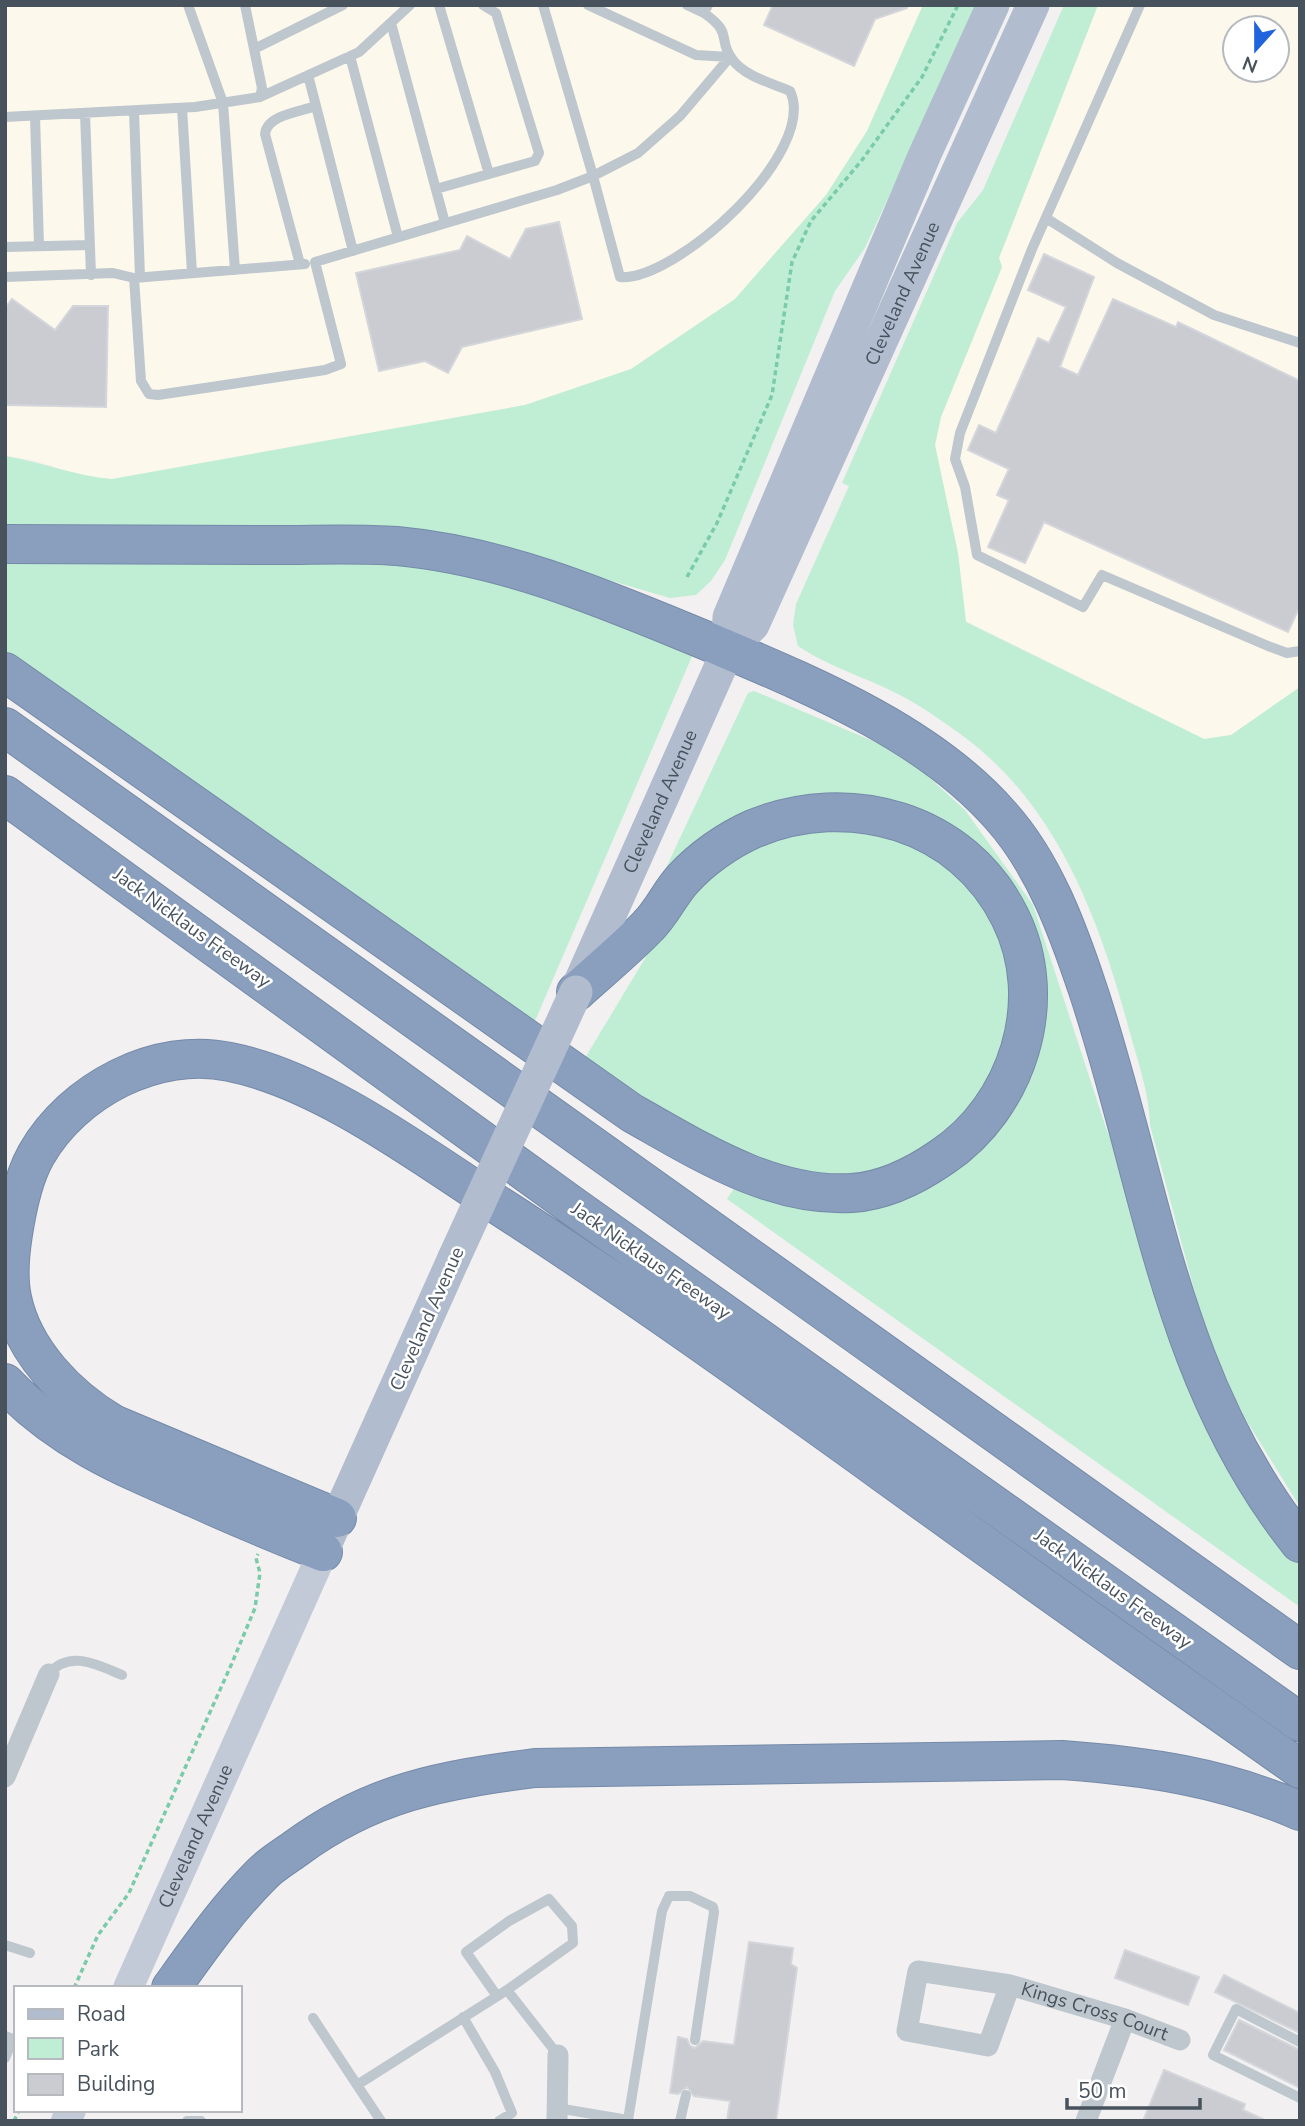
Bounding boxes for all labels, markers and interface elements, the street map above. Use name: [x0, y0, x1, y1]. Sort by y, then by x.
north arrow: [1221, 14, 1291, 84]
text: N: [1239, 49, 1262, 79]
street label: Cleveland Avenue: [859, 218, 946, 370]
street label: Cleveland Avenue: [617, 726, 704, 878]
street label: Jack Nicklaus Freeway: [107, 861, 276, 994]
street label: Jack Nicklaus Freeway: [565, 1196, 736, 1326]
street label: Cleveland Avenue: [384, 1243, 470, 1395]
street label: Jack Nicklaus Freeway: [1028, 1522, 1197, 1655]
street label: Cleveland Avenue: [152, 1760, 239, 1913]
street label: Kings Cross Court: [1018, 1976, 1172, 2047]
legend: [14, 1986, 242, 2112]
text: Road: [77, 2000, 126, 2028]
text: Park: [77, 2035, 119, 2063]
scale bar: [1067, 2066, 1200, 2110]
text: Building: [77, 2070, 155, 2098]
text: 50 m: [1078, 2077, 1127, 2105]

